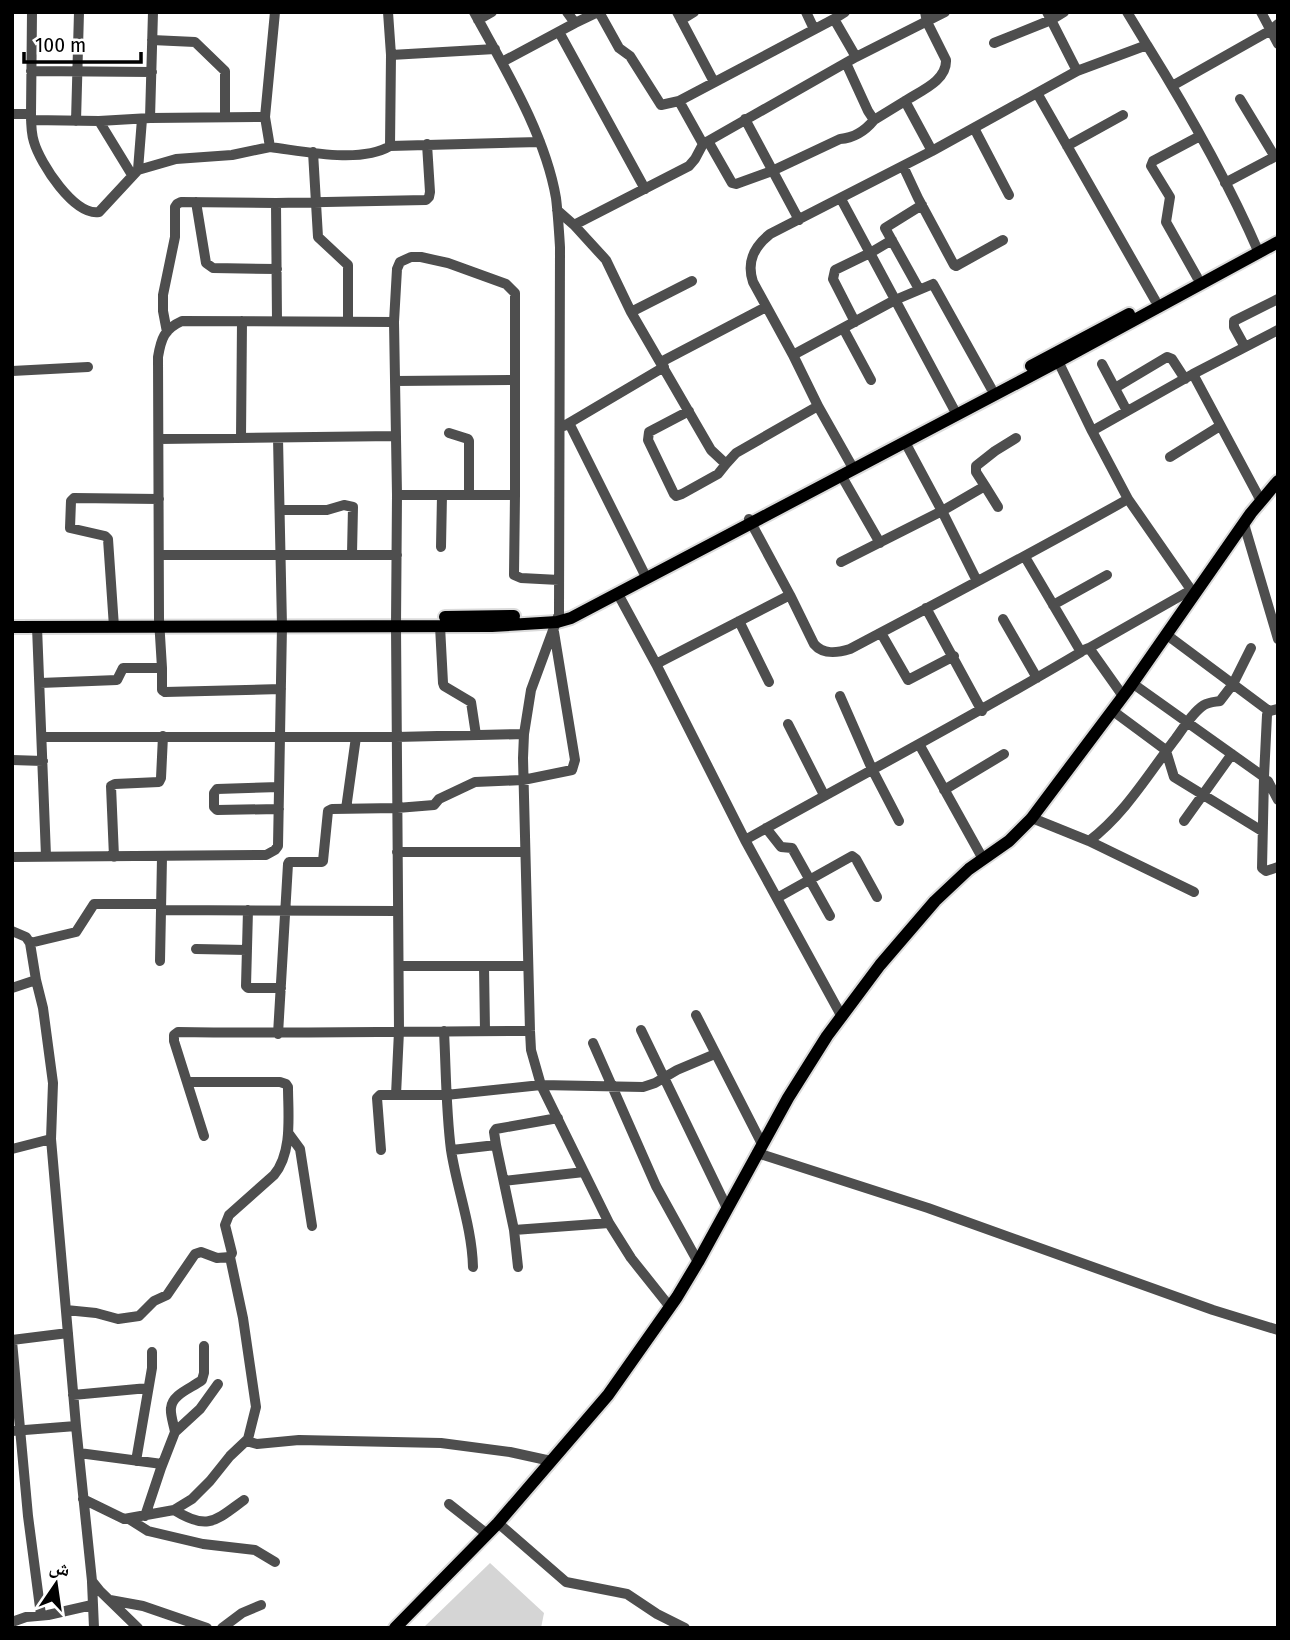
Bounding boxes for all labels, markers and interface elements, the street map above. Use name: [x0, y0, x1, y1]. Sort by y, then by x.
scale bar: [24, 21, 142, 65]
text: 100 m: [35, 32, 86, 58]
north arrow: [21, 1549, 91, 1619]
text: ش: [47, 1554, 72, 1581]

